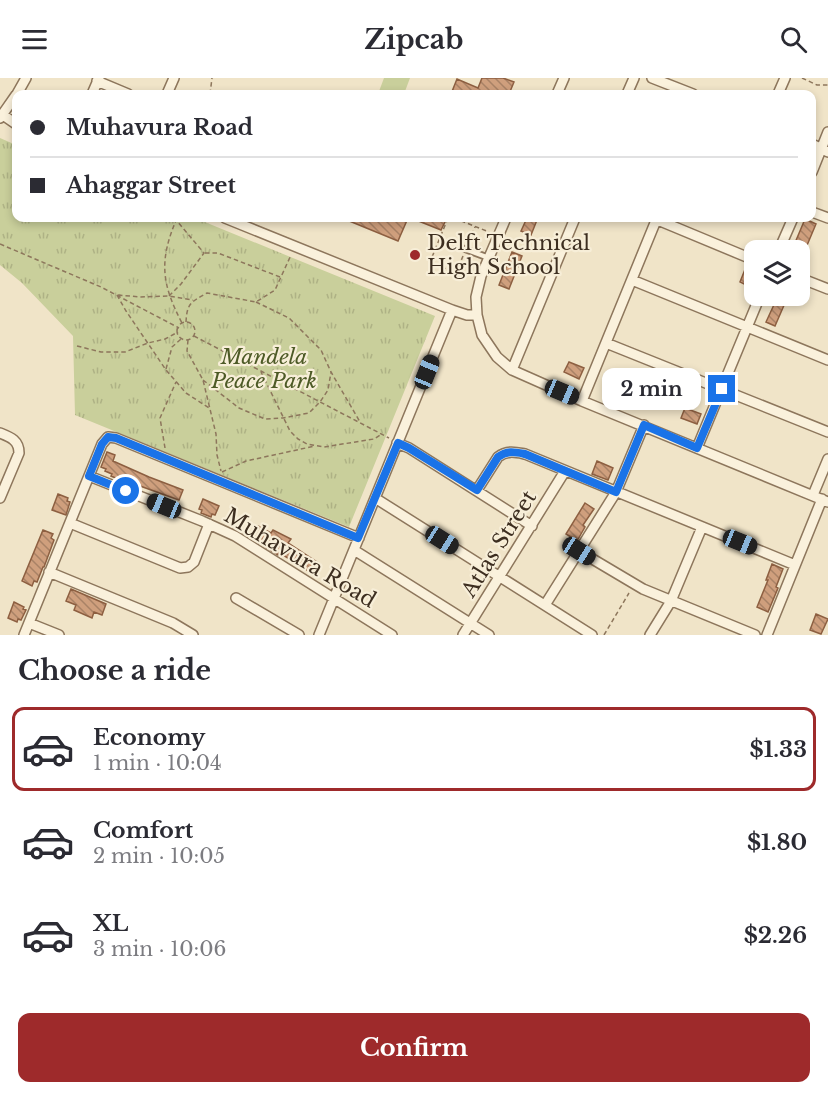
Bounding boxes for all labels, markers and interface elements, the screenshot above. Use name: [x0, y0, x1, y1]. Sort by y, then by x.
icon: menu: [18, 23, 51, 56]
text: Zipcab: [364, 23, 464, 56]
icon: search: [777, 23, 810, 56]
text: Muhavura Road: [66, 114, 253, 141]
text: Ahaggar Street: [66, 172, 236, 199]
place label: Delft Technical High School: [427, 230, 590, 280]
map controls: [744, 240, 810, 306]
button: layers: [744, 240, 810, 306]
marker: Delft Technical High School: [408, 248, 422, 262]
park label: Mandela Peace Park: [210, 344, 317, 394]
car: [412, 352, 442, 392]
callout: 2 min: [602, 368, 701, 410]
route end: [708, 375, 735, 402]
car: [542, 377, 582, 407]
text: 2 min: [620, 377, 683, 401]
route start: [112, 477, 139, 504]
street label: Atlas Street: [455, 486, 542, 603]
car: [144, 491, 184, 521]
street label: Muhavura Road: [219, 502, 381, 614]
car: [422, 523, 462, 557]
car: [720, 527, 760, 557]
car: [559, 534, 599, 568]
text: Choose a ride: [18, 654, 211, 687]
icon: car: [21, 722, 75, 776]
text: Economy: [93, 724, 205, 751]
text: $1.33: [749, 736, 807, 763]
text: 1 min · 10:04: [93, 751, 222, 775]
icon: car: [21, 815, 75, 869]
text: Comfort: [93, 817, 193, 844]
text: $1.80: [747, 829, 807, 856]
text: 2 min · 10:05: [93, 844, 225, 868]
icon: car: [21, 908, 75, 962]
text: XL: [93, 910, 128, 937]
text: $2.26: [744, 922, 807, 949]
text: 3 min · 10:06: [93, 937, 226, 961]
button: Confirm: [18, 1013, 810, 1082]

